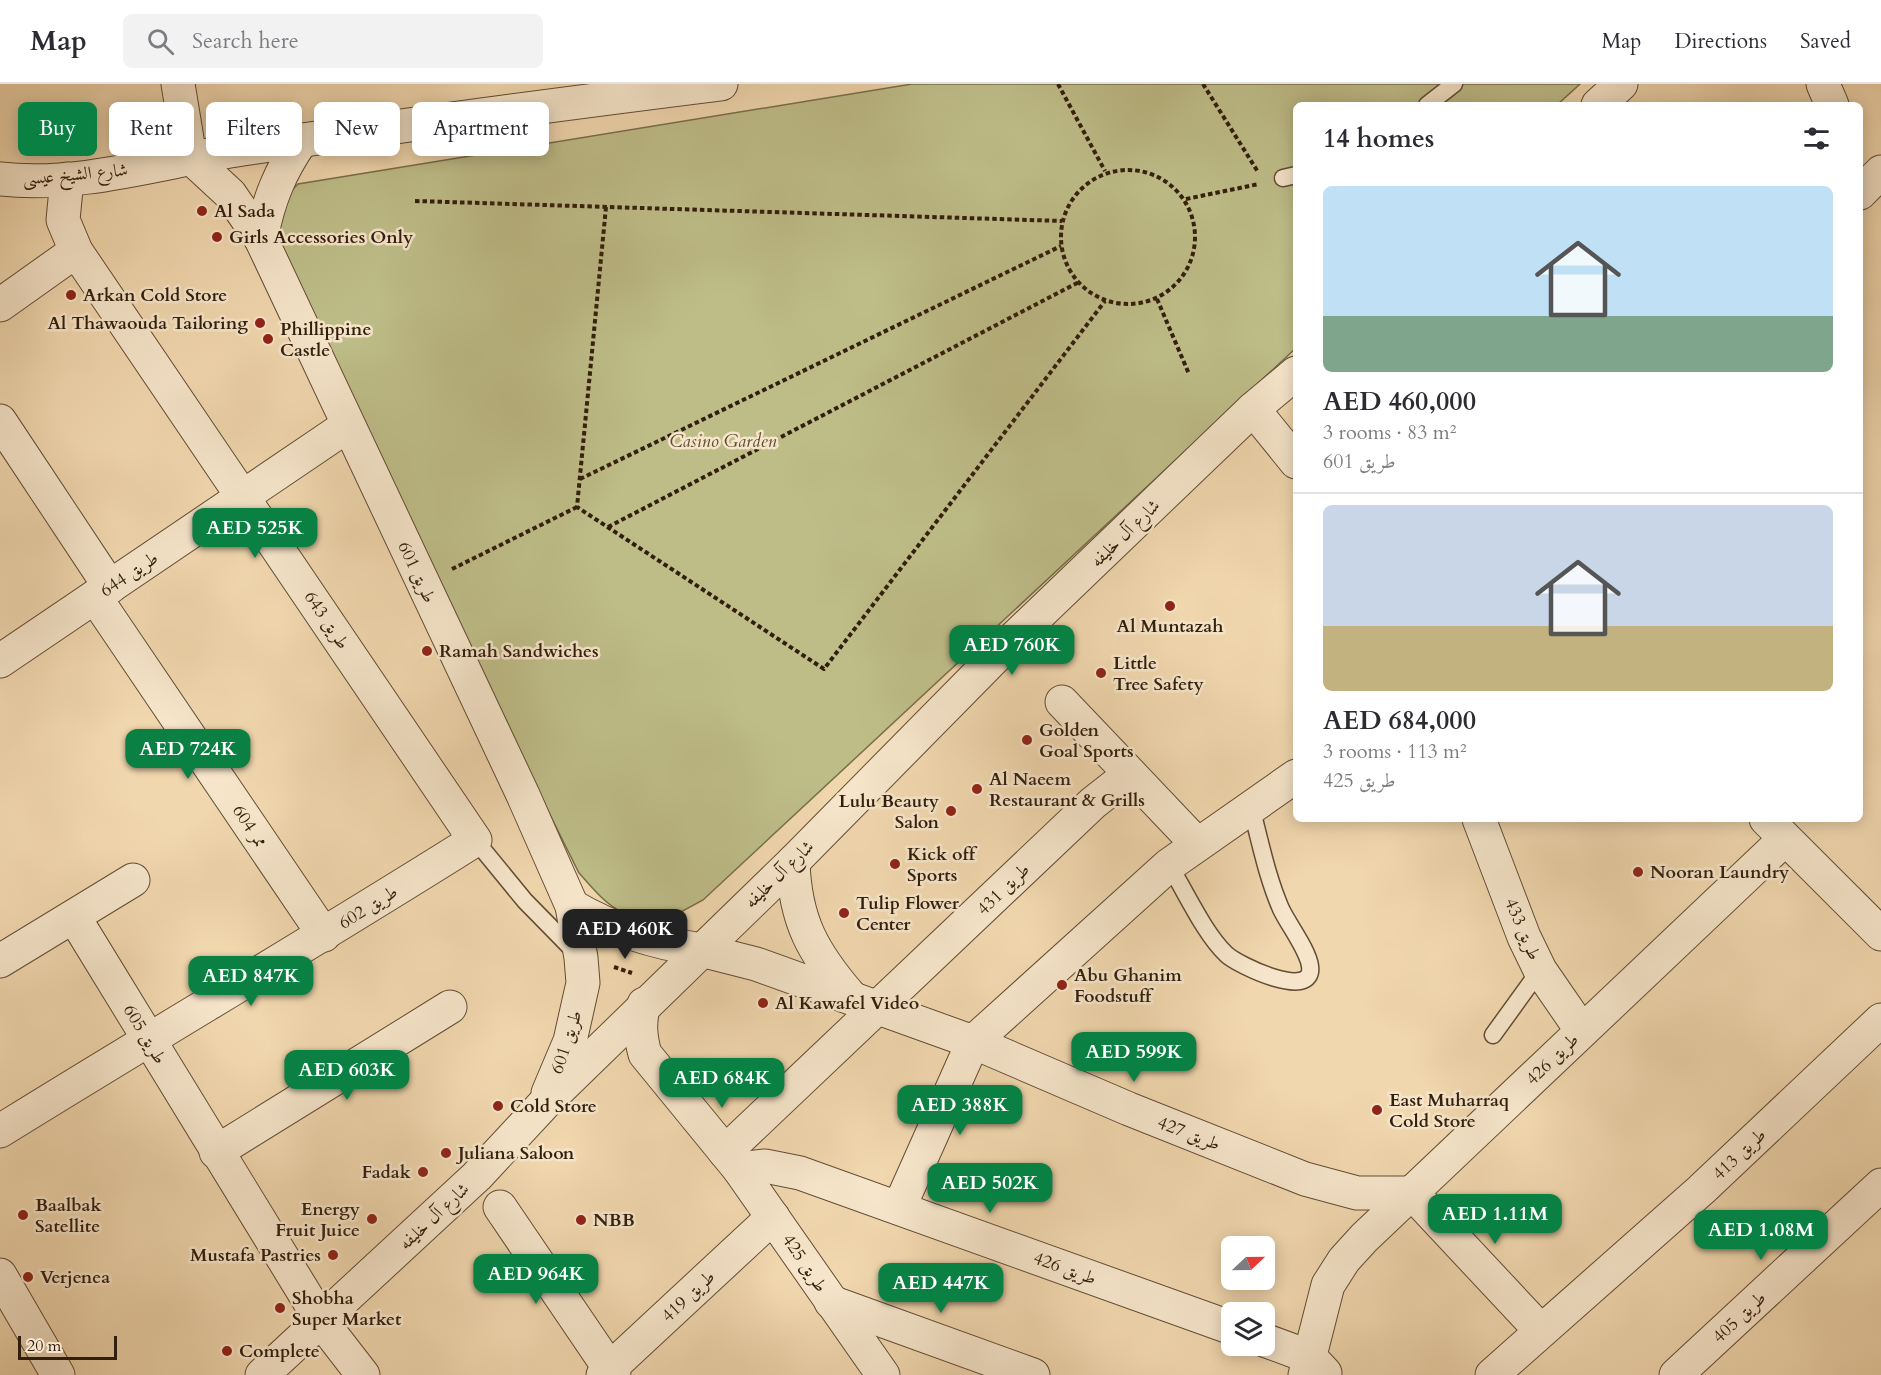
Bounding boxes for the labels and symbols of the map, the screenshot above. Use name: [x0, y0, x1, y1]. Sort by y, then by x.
street label: شارع الشيخ عيسى: [21, 157, 129, 195]
place label: Al Sada: [214, 199, 275, 224]
marker: Al Sada: [195, 204, 209, 218]
place label: Girls Accessories Only: [229, 225, 414, 250]
marker: Girls Accessories Only: [210, 230, 224, 244]
place label: Arkan Cold Store: [83, 283, 227, 308]
marker: Arkan Cold Store: [64, 288, 78, 302]
place label: Al Thawaouda Tailoring: [48, 311, 248, 336]
marker: Al Thawaouda Tailoring: [253, 316, 267, 330]
place label: Phillippine Castle: [280, 317, 371, 363]
marker: Phillippine Castle: [261, 332, 275, 346]
park label: Casino Garden: [670, 429, 777, 454]
street label: شارع آل خليفه: [1085, 494, 1167, 574]
pin: AED 525K: [193, 508, 317, 559]
street label: طريق 601: [391, 537, 442, 607]
street label: طريق 644: [95, 546, 163, 603]
street label: طريق 643: [298, 586, 355, 654]
marker: Al Muntazah: [1163, 599, 1177, 613]
place label: Al Muntazah: [1117, 614, 1223, 639]
pin: AED 760K: [950, 625, 1074, 676]
place label: Ramah Sandwiches: [439, 639, 599, 664]
marker: Ramah Sandwiches: [420, 644, 434, 658]
place label: Little Tree Safety: [1113, 651, 1204, 697]
marker: Little Tree Safety: [1094, 666, 1108, 680]
place label: Golden Goal Sports: [1039, 718, 1134, 764]
pin: AED 724K: [126, 729, 250, 780]
marker: Golden Goal Sports: [1020, 733, 1034, 747]
place label: Al Naeem Restaurant & Grills: [989, 767, 1145, 813]
marker: Al Naeem Restaurant & Grills: [970, 782, 984, 796]
place label: Lulu Beauty Salon: [838, 789, 940, 835]
street label: ممر 604: [226, 800, 273, 853]
marker: Lulu Beauty Salon: [944, 804, 958, 818]
street label: شارع آل خليفه: [739, 835, 821, 915]
place label: Kick off Sports: [907, 842, 978, 888]
marker: Kick off Sports: [888, 857, 902, 871]
street label: طريق 431: [971, 858, 1036, 921]
place label: Nooran Laundry: [1650, 860, 1790, 885]
marker: Nooran Laundry: [1631, 865, 1645, 879]
street label: طريق 602: [334, 879, 403, 935]
place label: Tulip Flower Center: [856, 891, 960, 937]
street label: طريق 433: [1498, 894, 1547, 964]
marker: Tulip Flower Center: [837, 906, 851, 920]
pin: AED 460K: [563, 909, 687, 960]
pin: AED 847K: [189, 956, 313, 1007]
place label: Abu Ghanim Foodstuff: [1074, 963, 1182, 1009]
marker: Abu Ghanim Foodstuff: [1055, 978, 1069, 992]
place label: Al Kawafel Video: [775, 991, 919, 1016]
marker: Al Kawafel Video: [756, 996, 770, 1010]
street label: طريق 605: [117, 1000, 172, 1069]
street label: طريق 601: [544, 1007, 588, 1077]
street label: طريق 426: [1520, 1028, 1585, 1091]
pin: AED 599K: [1072, 1032, 1196, 1083]
pin: AED 603K: [285, 1050, 409, 1101]
pin: AED 684K: [660, 1058, 784, 1109]
pin: AED 388K: [898, 1085, 1022, 1136]
place label: East Muharraq Cold Store: [1389, 1088, 1510, 1134]
place label: Cold Store: [510, 1094, 597, 1119]
marker: Cold Store: [491, 1099, 505, 1113]
marker: East Muharraq Cold Store: [1370, 1103, 1384, 1117]
street label: طريق 427: [1154, 1110, 1224, 1157]
street label: طريق 413: [1707, 1123, 1772, 1186]
place label: Juliana Saloon: [455, 1141, 575, 1166]
marker: Juliana Saloon: [439, 1146, 453, 1160]
place label: Fadak: [362, 1160, 412, 1185]
pin: AED 502K: [928, 1163, 1052, 1214]
marker: Fadak: [416, 1165, 430, 1179]
street label: شارع آل خليفه: [394, 1177, 476, 1257]
place label: Baalbak Satellite: [35, 1193, 102, 1239]
pin: AED 1.11M: [1426, 1194, 1564, 1245]
place label: Energy Fruit Juice: [275, 1197, 361, 1243]
marker: Baalbak Satellite: [16, 1208, 30, 1222]
place label: NBB: [593, 1208, 635, 1233]
pin: AED 1.08M: [1692, 1210, 1830, 1261]
marker: Energy Fruit Juice: [365, 1212, 379, 1226]
marker: NBB: [574, 1213, 588, 1227]
street label: طريق 425: [776, 1229, 833, 1297]
north arrow: [1221, 1236, 1275, 1290]
place label: Mustafa Pastries: [190, 1243, 321, 1268]
street label: طريق 426: [1030, 1246, 1100, 1291]
marker: Mustafa Pastries: [326, 1248, 340, 1262]
pin: AED 964K: [474, 1254, 598, 1305]
pin: AED 447K: [879, 1263, 1003, 1314]
place label: Verjenea: [40, 1265, 110, 1290]
street label: طريق 419: [656, 1265, 721, 1328]
marker: Verjenea: [21, 1270, 35, 1284]
place label: Shobha Super Market: [292, 1286, 402, 1332]
street label: طريق 405: [1707, 1286, 1772, 1349]
marker: Shobha Super Market: [273, 1301, 287, 1315]
scale bar: [18, 1333, 117, 1360]
place label: Complete: [239, 1339, 320, 1364]
marker: Complete: [220, 1344, 234, 1358]

